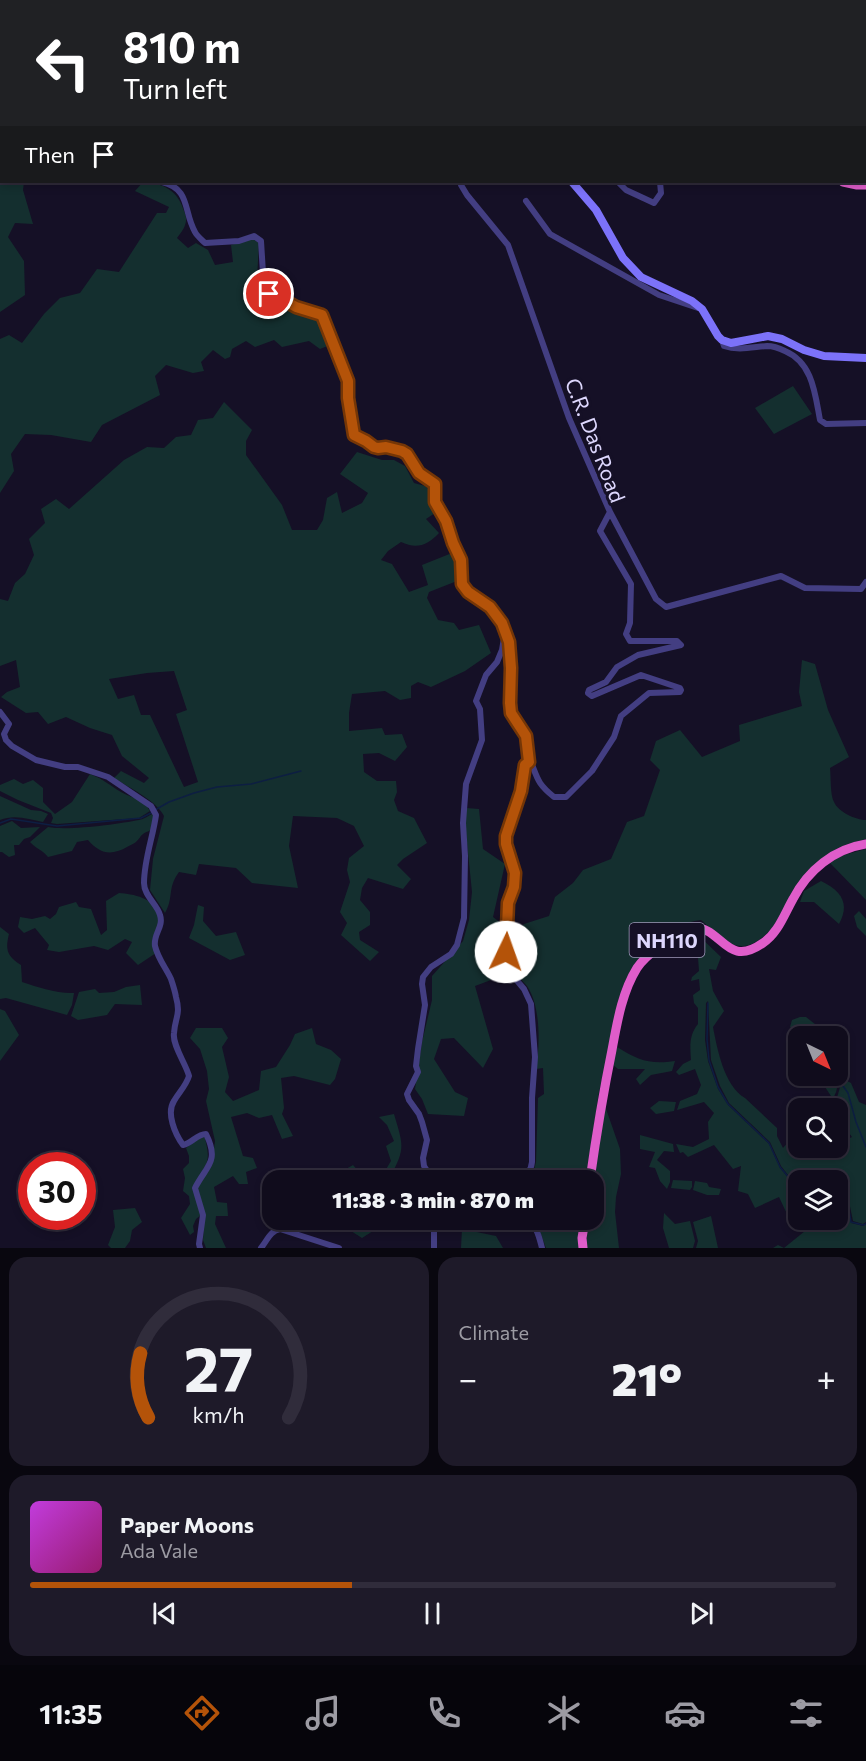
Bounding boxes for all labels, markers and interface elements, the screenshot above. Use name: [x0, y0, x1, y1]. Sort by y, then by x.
text: 810 m: [123, 20, 241, 72]
icon: left: [24, 24, 102, 102]
text: Turn left: [123, 72, 227, 105]
icon: arrive: [87, 138, 120, 171]
text: Then: [24, 141, 75, 168]
pin: [243, 268, 294, 319]
icon: arrive: [252, 277, 285, 310]
street label: C.R. Das Road: [561, 374, 631, 506]
position arrow: [474, 920, 538, 984]
road number: NH110: [630, 923, 704, 957]
north arrow: [788, 1026, 848, 1086]
map controls: [788, 1026, 848, 1230]
button: search: [788, 1098, 848, 1158]
speed limit sign: 30: [18, 1152, 96, 1230]
button: layers: [788, 1170, 848, 1230]
text: 11:38 · 3 min · 870 m: [332, 1186, 534, 1213]
text: Climate: [459, 1320, 529, 1344]
text: 27: [184, 1329, 253, 1405]
text: 21°: [612, 1350, 682, 1405]
text: −: [459, 1357, 477, 1398]
text: +: [817, 1357, 836, 1398]
text: km/h: [193, 1402, 245, 1428]
text: Paper Moons: [120, 1511, 254, 1538]
text: Ada Vale: [120, 1538, 198, 1562]
icon: previous: [148, 1597, 181, 1630]
icon: pause: [416, 1597, 449, 1630]
icon: next: [685, 1597, 718, 1630]
icon: directions: [181, 1692, 223, 1734]
icon: music: [302, 1692, 344, 1734]
icon: phone: [423, 1692, 465, 1734]
icon: climate: [543, 1692, 585, 1734]
icon: car: [664, 1692, 706, 1734]
icon: filters: [785, 1692, 827, 1734]
text: 11:35: [39, 1697, 102, 1730]

